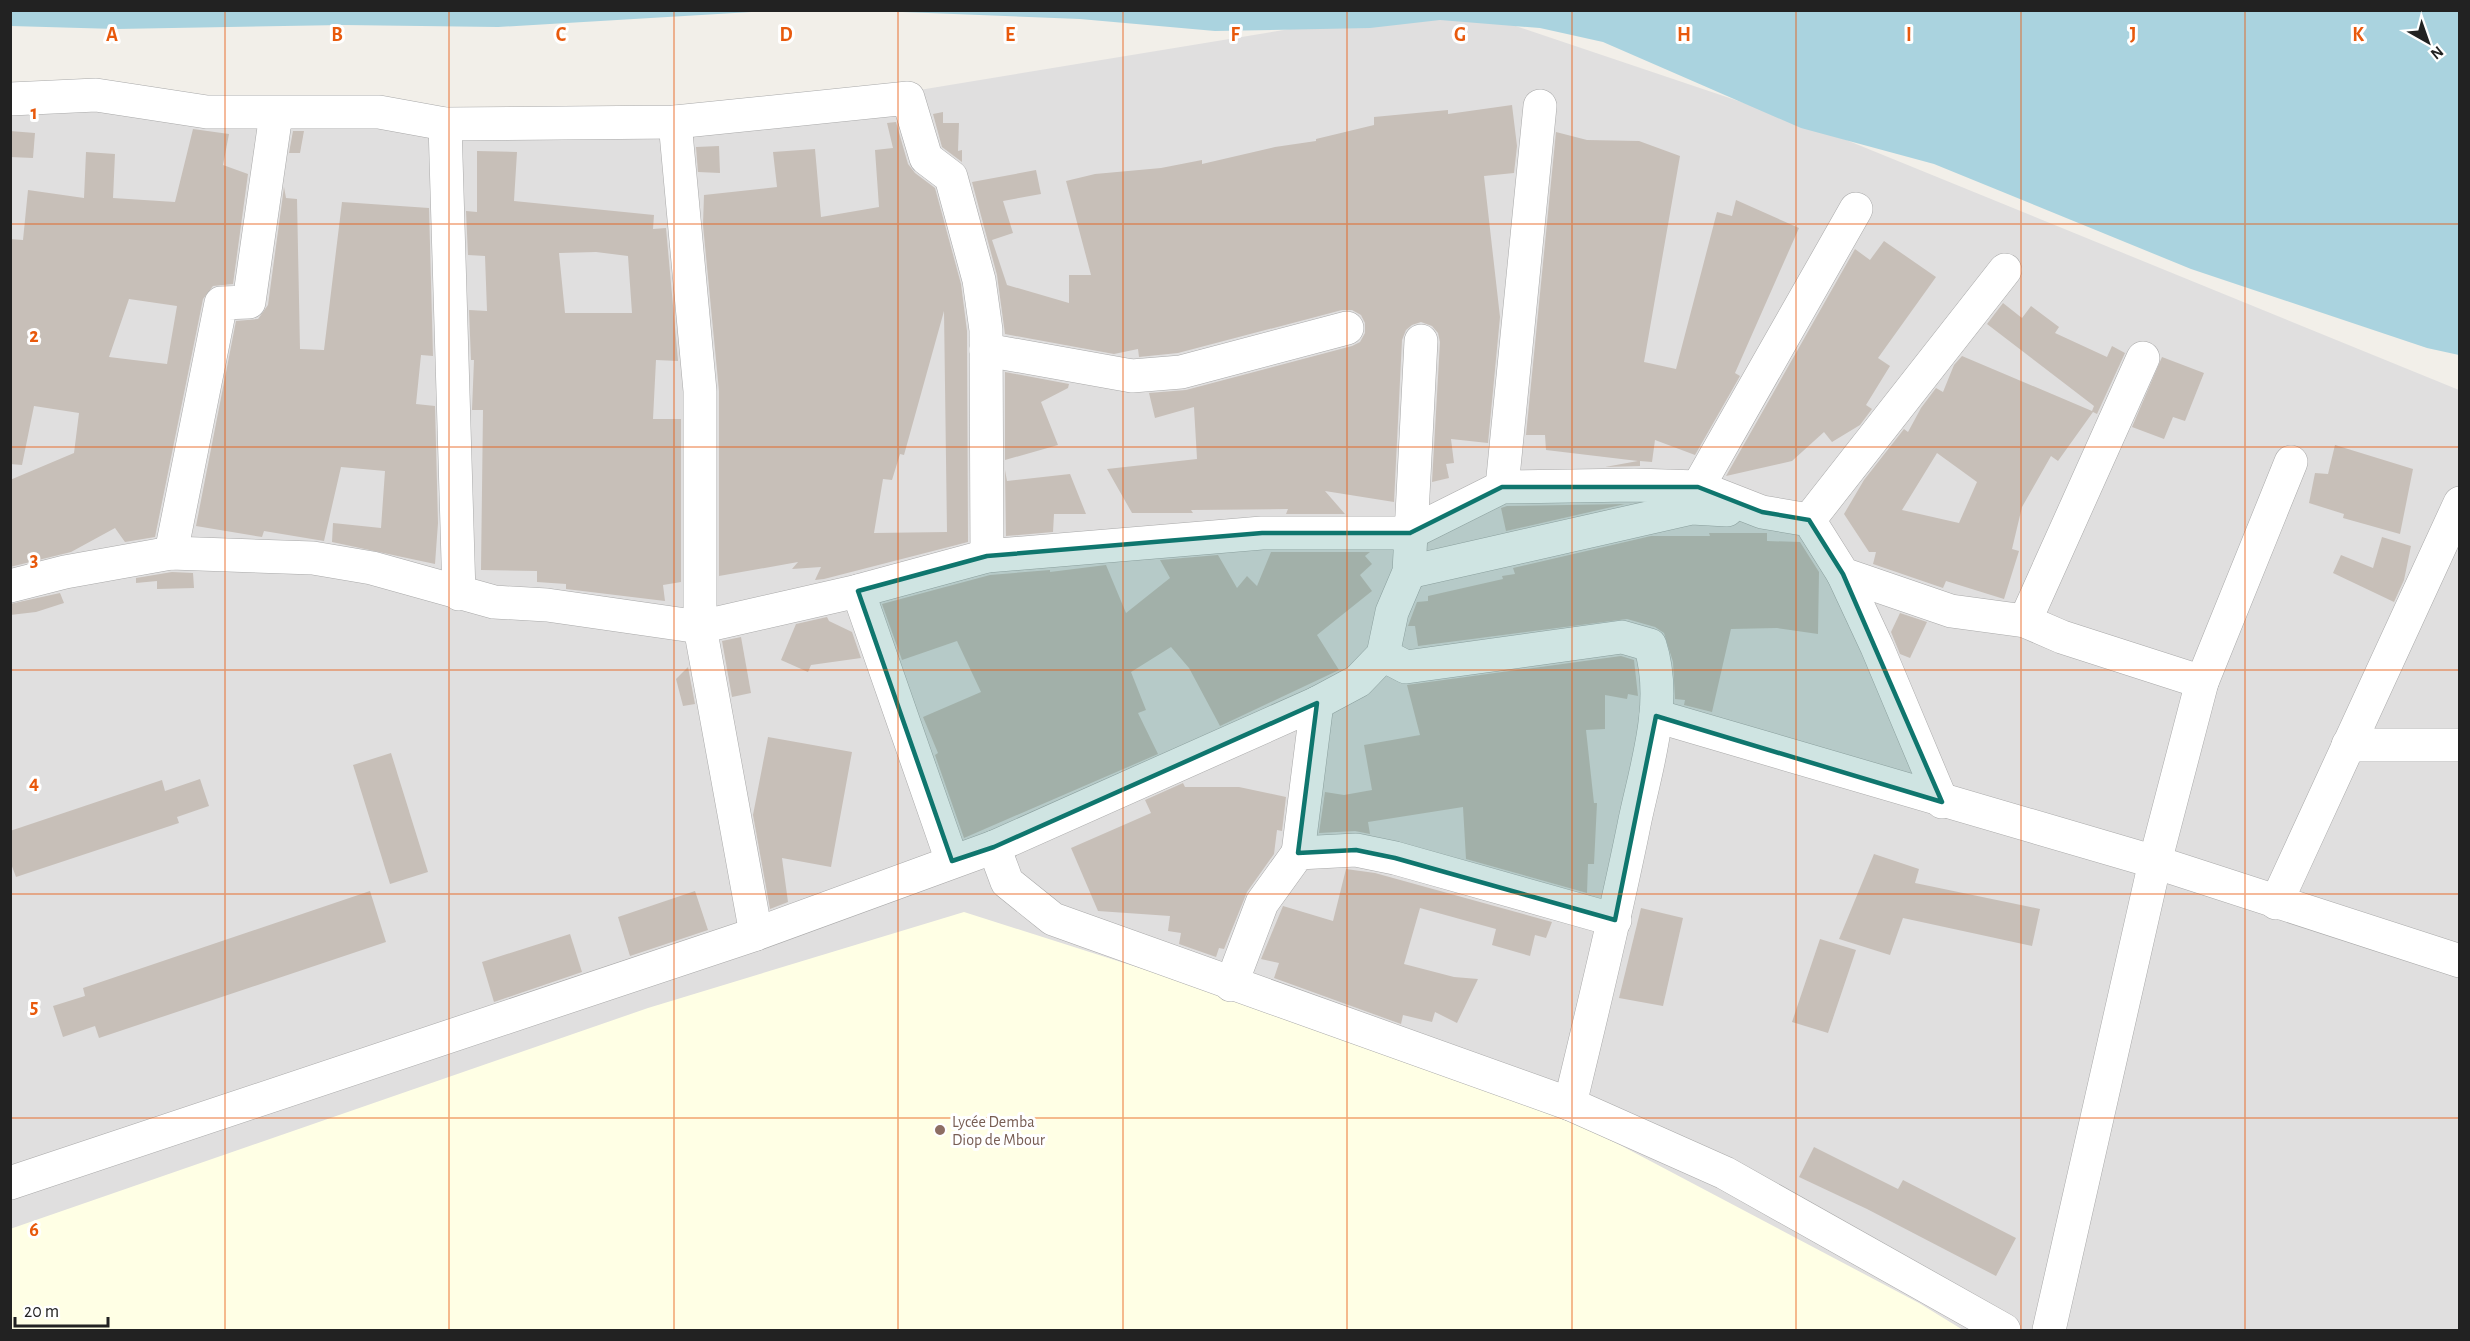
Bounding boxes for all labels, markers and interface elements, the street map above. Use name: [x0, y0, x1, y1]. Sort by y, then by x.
north arrow: [2398, 12, 2458, 72]
text: A: [106, 25, 118, 45]
text: B: [331, 25, 343, 45]
text: C: [556, 25, 567, 45]
text: D: [779, 25, 793, 45]
text: E: [1005, 25, 1015, 45]
text: F: [1230, 25, 1240, 45]
text: G: [1454, 25, 1466, 45]
text: H: [1677, 25, 1691, 45]
text: I: [1906, 25, 1912, 45]
text: J: [2130, 25, 2136, 45]
text: K: [2352, 25, 2364, 45]
text: N: [2428, 43, 2446, 62]
text: 1: [30, 103, 38, 123]
text: 2: [29, 326, 39, 346]
text: 3: [30, 550, 38, 570]
text: 4: [29, 773, 39, 793]
text: 5: [30, 997, 38, 1017]
place label: Lycée Demba Diop de Mbour: [952, 1114, 1046, 1148]
marker: Lycée Demba Diop de Mbour: [933, 1123, 947, 1137]
text: 6: [29, 1220, 39, 1240]
scale bar: [15, 1290, 108, 1328]
text: 20 m: [24, 1303, 59, 1321]

